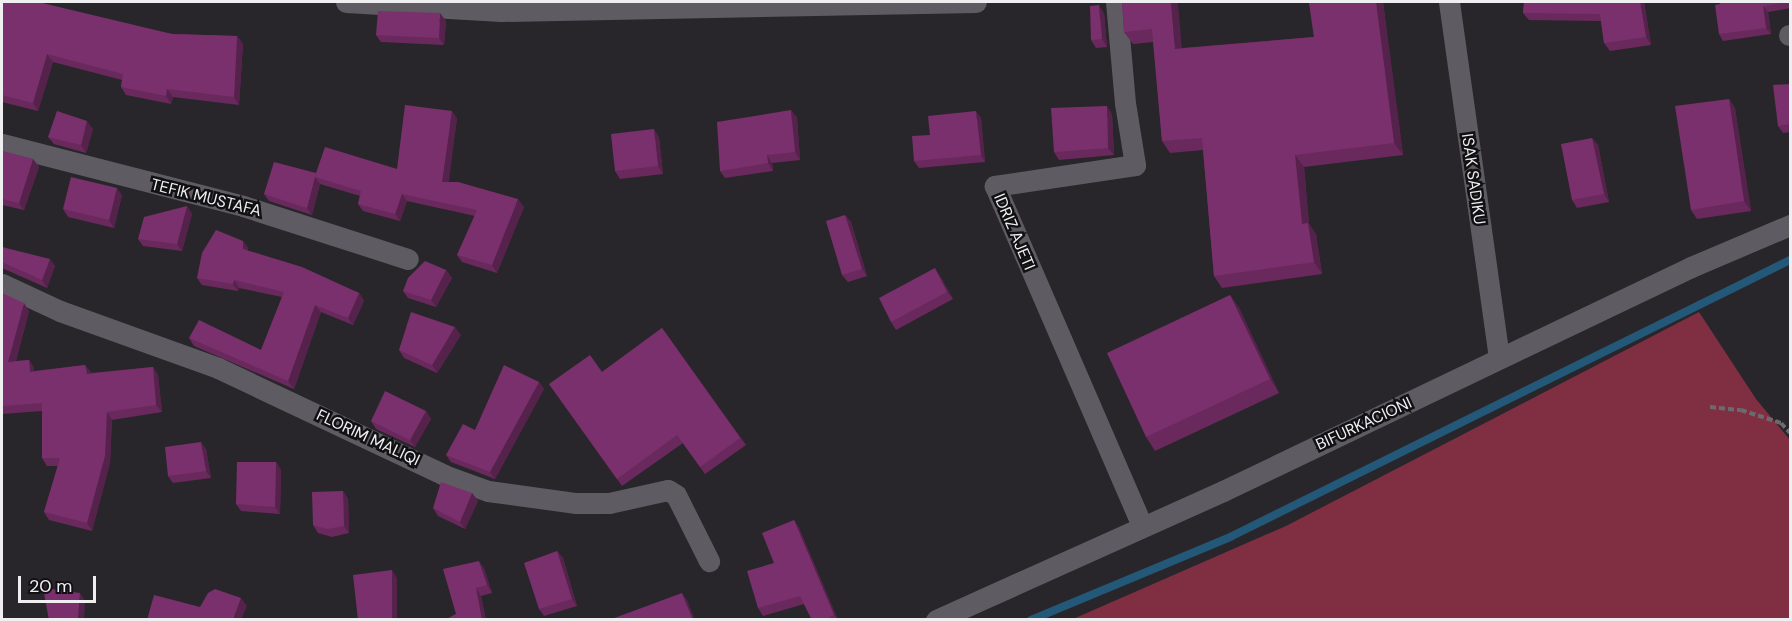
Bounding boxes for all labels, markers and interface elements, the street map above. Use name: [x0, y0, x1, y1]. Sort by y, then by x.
street label: ISAK SADIKU: [1457, 132, 1489, 226]
street label: TEFIK MUSTAFA: [149, 175, 263, 221]
street label: IDRIZ AJETI: [989, 191, 1039, 273]
street label: BIFURKACIONI: [1313, 393, 1415, 455]
street label: FLORIM MALIQI: [313, 406, 423, 470]
scale bar: [21, 564, 99, 602]
text: 20 m: [29, 574, 72, 598]

